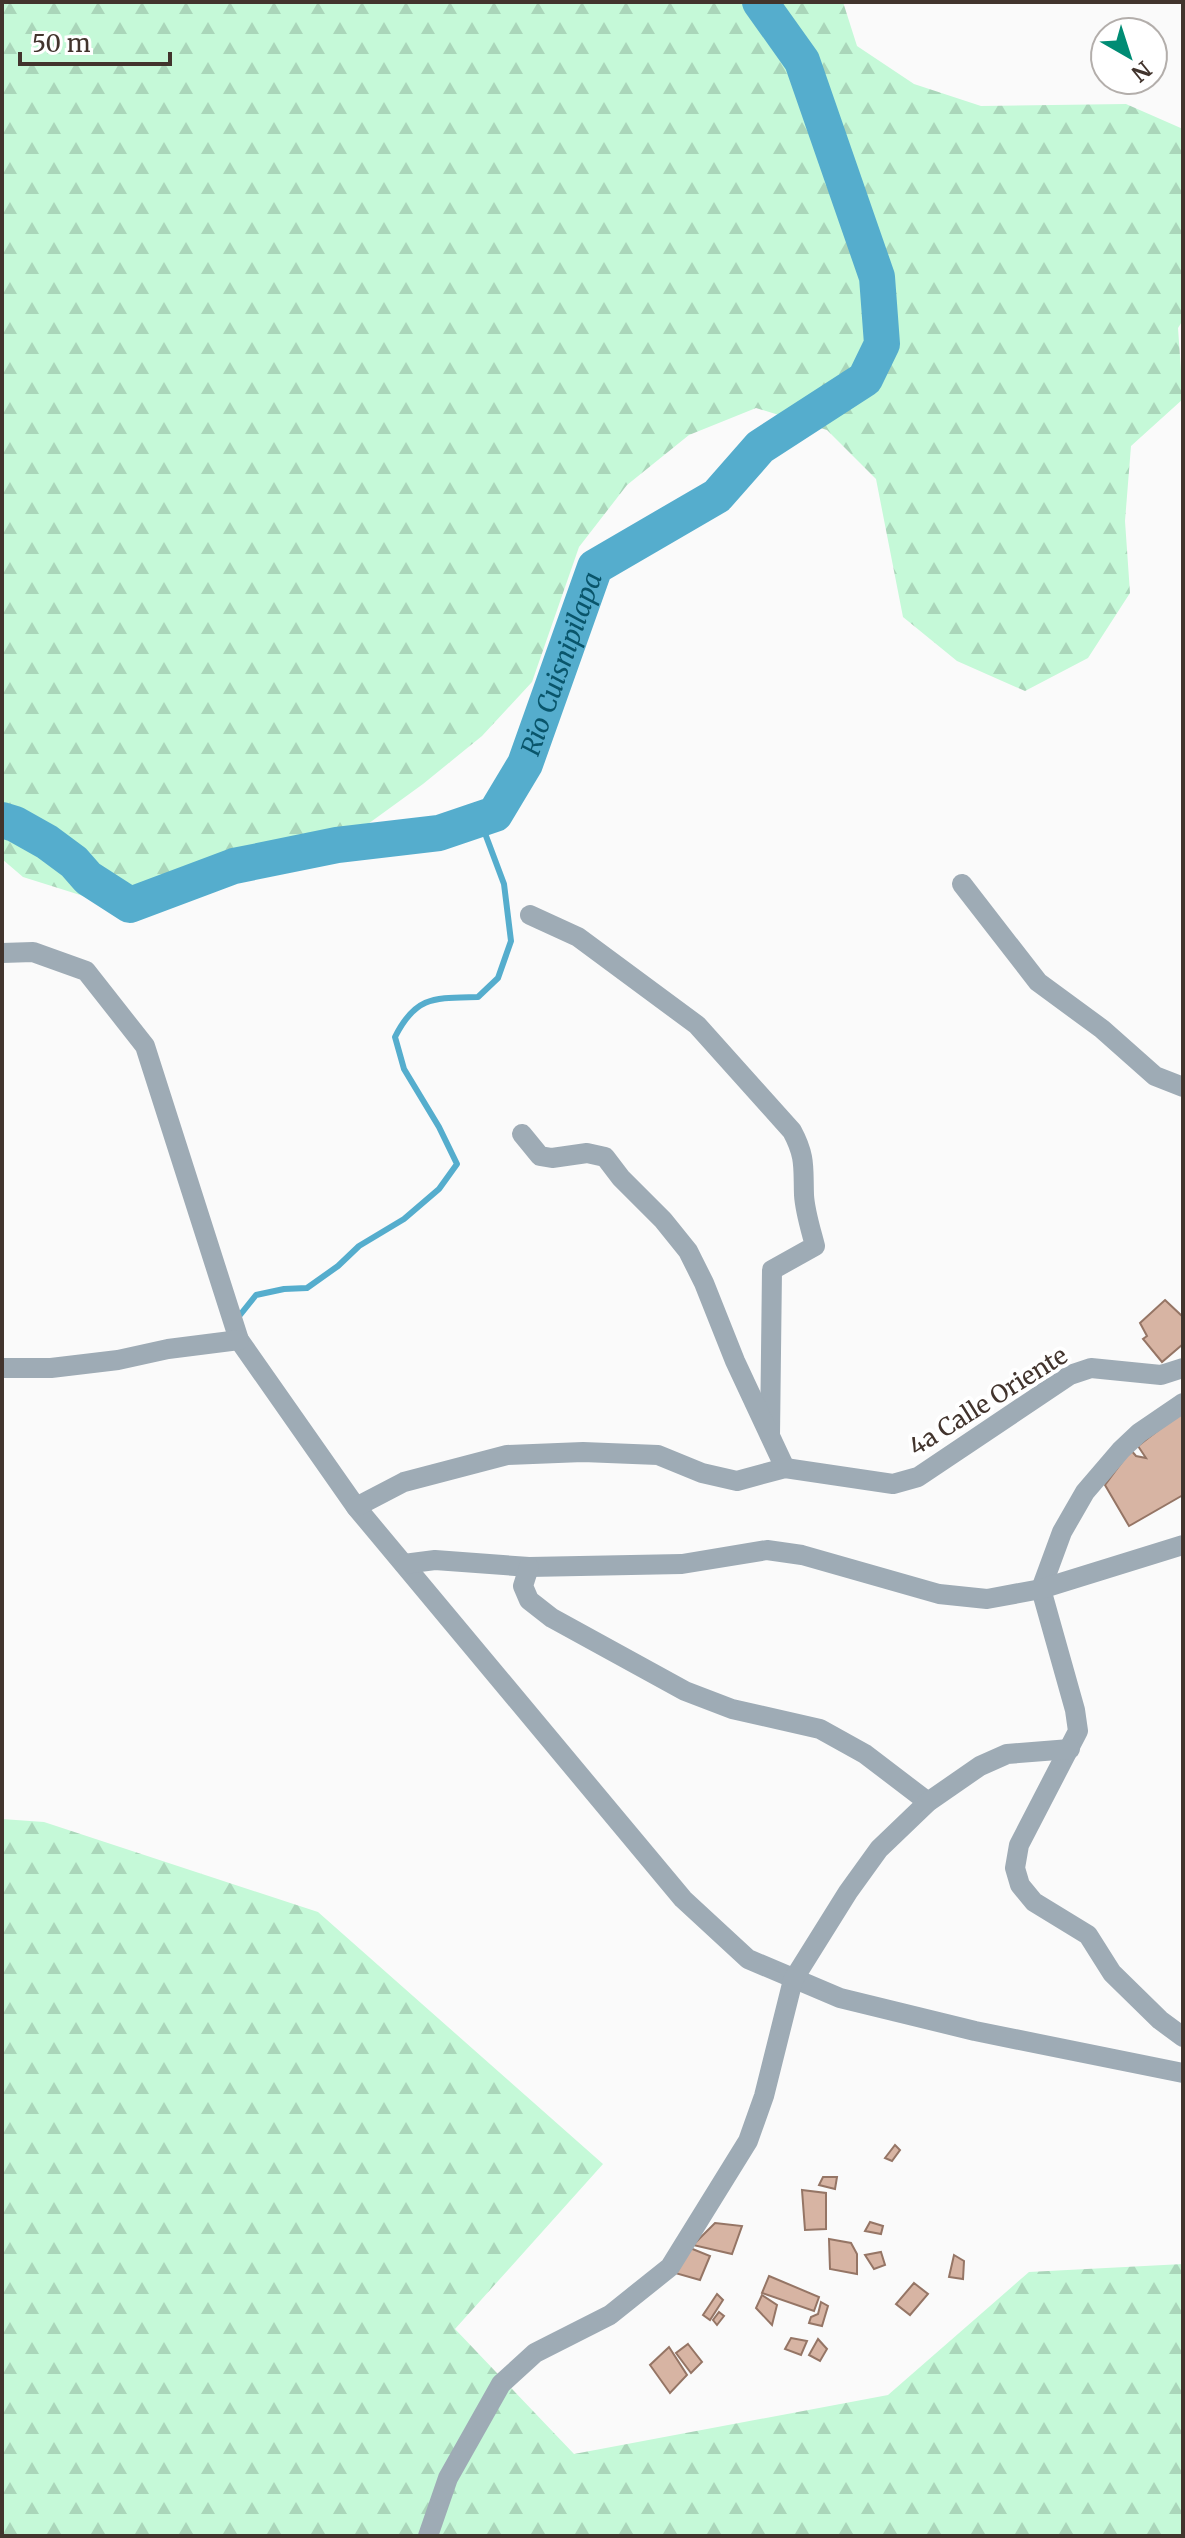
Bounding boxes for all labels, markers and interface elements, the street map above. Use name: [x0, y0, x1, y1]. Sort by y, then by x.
scale bar: [20, 16, 170, 66]
north arrow: [1089, 16, 1169, 96]
text: 50 m: [32, 28, 91, 59]
text: N: [1126, 55, 1157, 88]
water label: Rio Cuisnipilapa: [513, 567, 608, 760]
street label: 4a Calle Oriente: [903, 1340, 1073, 1462]

